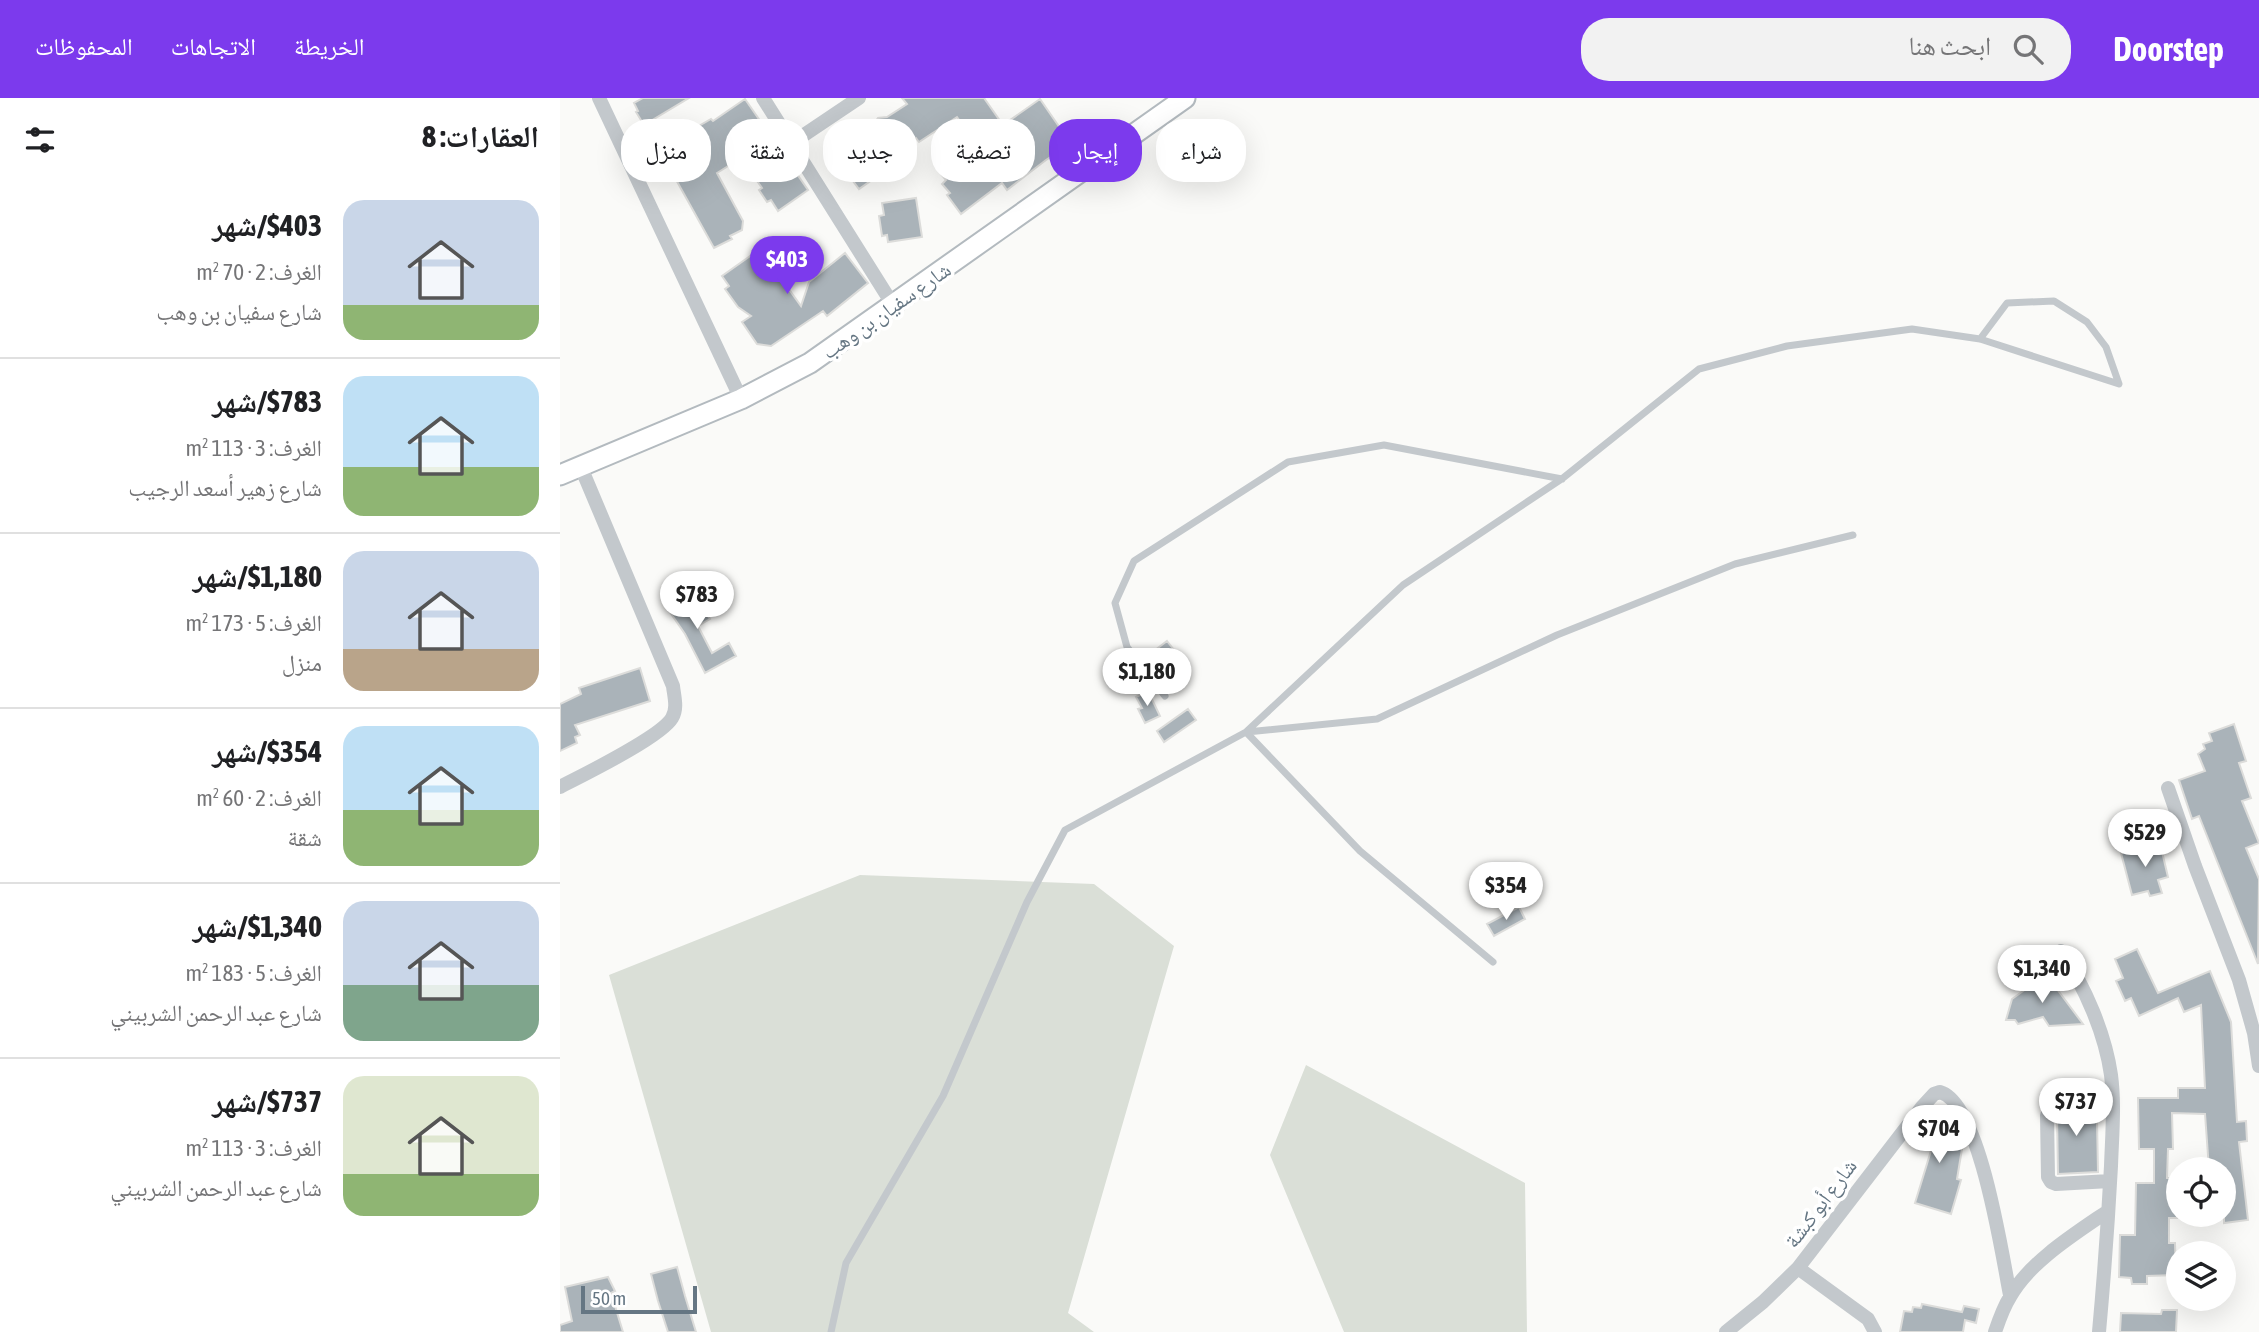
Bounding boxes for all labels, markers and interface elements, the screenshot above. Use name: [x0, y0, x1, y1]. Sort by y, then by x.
search box: [1581, 18, 2071, 81]
icon: search: [2009, 30, 2047, 68]
text: Doorstep: [2113, 30, 2224, 68]
text: ابحث هنا: [1908, 31, 1991, 61]
text: المحفوظات: [35, 33, 133, 60]
text: الاتجاهات: [171, 33, 256, 60]
text: الخريطة: [294, 33, 365, 60]
text: العقارات: 8: [422, 119, 539, 153]
chip: منزل: [621, 119, 711, 182]
chip: شقة: [725, 119, 809, 182]
chip: جديد: [823, 119, 917, 182]
chip: تصفية: [931, 119, 1035, 182]
chip: إيجار: [1049, 119, 1142, 182]
chip: شراء: [1156, 119, 1246, 182]
icon: filters: [21, 121, 59, 159]
text: $403/شهر: [212, 208, 322, 242]
icon: home: [399, 228, 483, 312]
pin: $403: [746, 236, 828, 296]
text: $403: [766, 246, 808, 272]
street label: شارع سفيان بن وهب: [817, 257, 956, 365]
text: الغرف: 2 · 70 m²: [196, 259, 322, 285]
text: شارع سفيان بن وهب: [156, 299, 322, 325]
text: $783/شهر: [212, 384, 322, 418]
icon: home: [399, 404, 483, 488]
text: الغرف: 3 · 113 m²: [185, 435, 322, 461]
text: شارع زهير أسعد الرجيب: [128, 475, 322, 501]
text: $1,180/شهر: [193, 559, 322, 593]
pin: $783: [656, 572, 738, 631]
icon: home: [399, 579, 483, 663]
text: $783: [676, 581, 718, 607]
text: الغرف: 5 · 173 m²: [185, 610, 322, 636]
pin: $1,180: [1090, 648, 1204, 708]
text: منزل: [282, 650, 322, 676]
text: $1,180: [1119, 658, 1176, 684]
text: $354/شهر: [212, 734, 322, 768]
icon: home: [399, 754, 483, 838]
text: الغرف: 2 · 60 m²: [196, 785, 322, 811]
pin: $529: [2104, 810, 2186, 869]
text: $529: [2124, 819, 2166, 845]
text: شقة: [288, 825, 322, 851]
pin: $354: [1465, 862, 1547, 922]
text: $354: [1485, 872, 1527, 898]
text: $1,340/شهر: [193, 909, 322, 943]
icon: home: [399, 929, 483, 1013]
pin: $1,340: [1985, 946, 2099, 1005]
text: $1,340: [2014, 955, 2071, 981]
text: الغرف: 5 · 183 m²: [185, 960, 322, 986]
text: شارع عبد الرحمن الشربيني: [110, 1000, 322, 1026]
pin: $737: [2035, 1079, 2117, 1138]
text: $737/شهر: [212, 1084, 322, 1118]
text: $737: [2055, 1088, 2097, 1114]
icon: home: [399, 1104, 483, 1188]
pin: $704: [1898, 1105, 1980, 1165]
text: $704: [1918, 1115, 1960, 1141]
text: الغرف: 3 · 113 m²: [185, 1135, 322, 1161]
street label: شارع أبو كبشة: [1779, 1154, 1863, 1253]
map controls: [2166, 1157, 2236, 1311]
button: locate: [2166, 1157, 2236, 1227]
text: شارع عبد الرحمن الشربيني: [110, 1175, 322, 1201]
button: layers: [2166, 1241, 2236, 1311]
scale bar: [581, 1283, 696, 1315]
text: 50 m: [592, 1287, 626, 1309]

